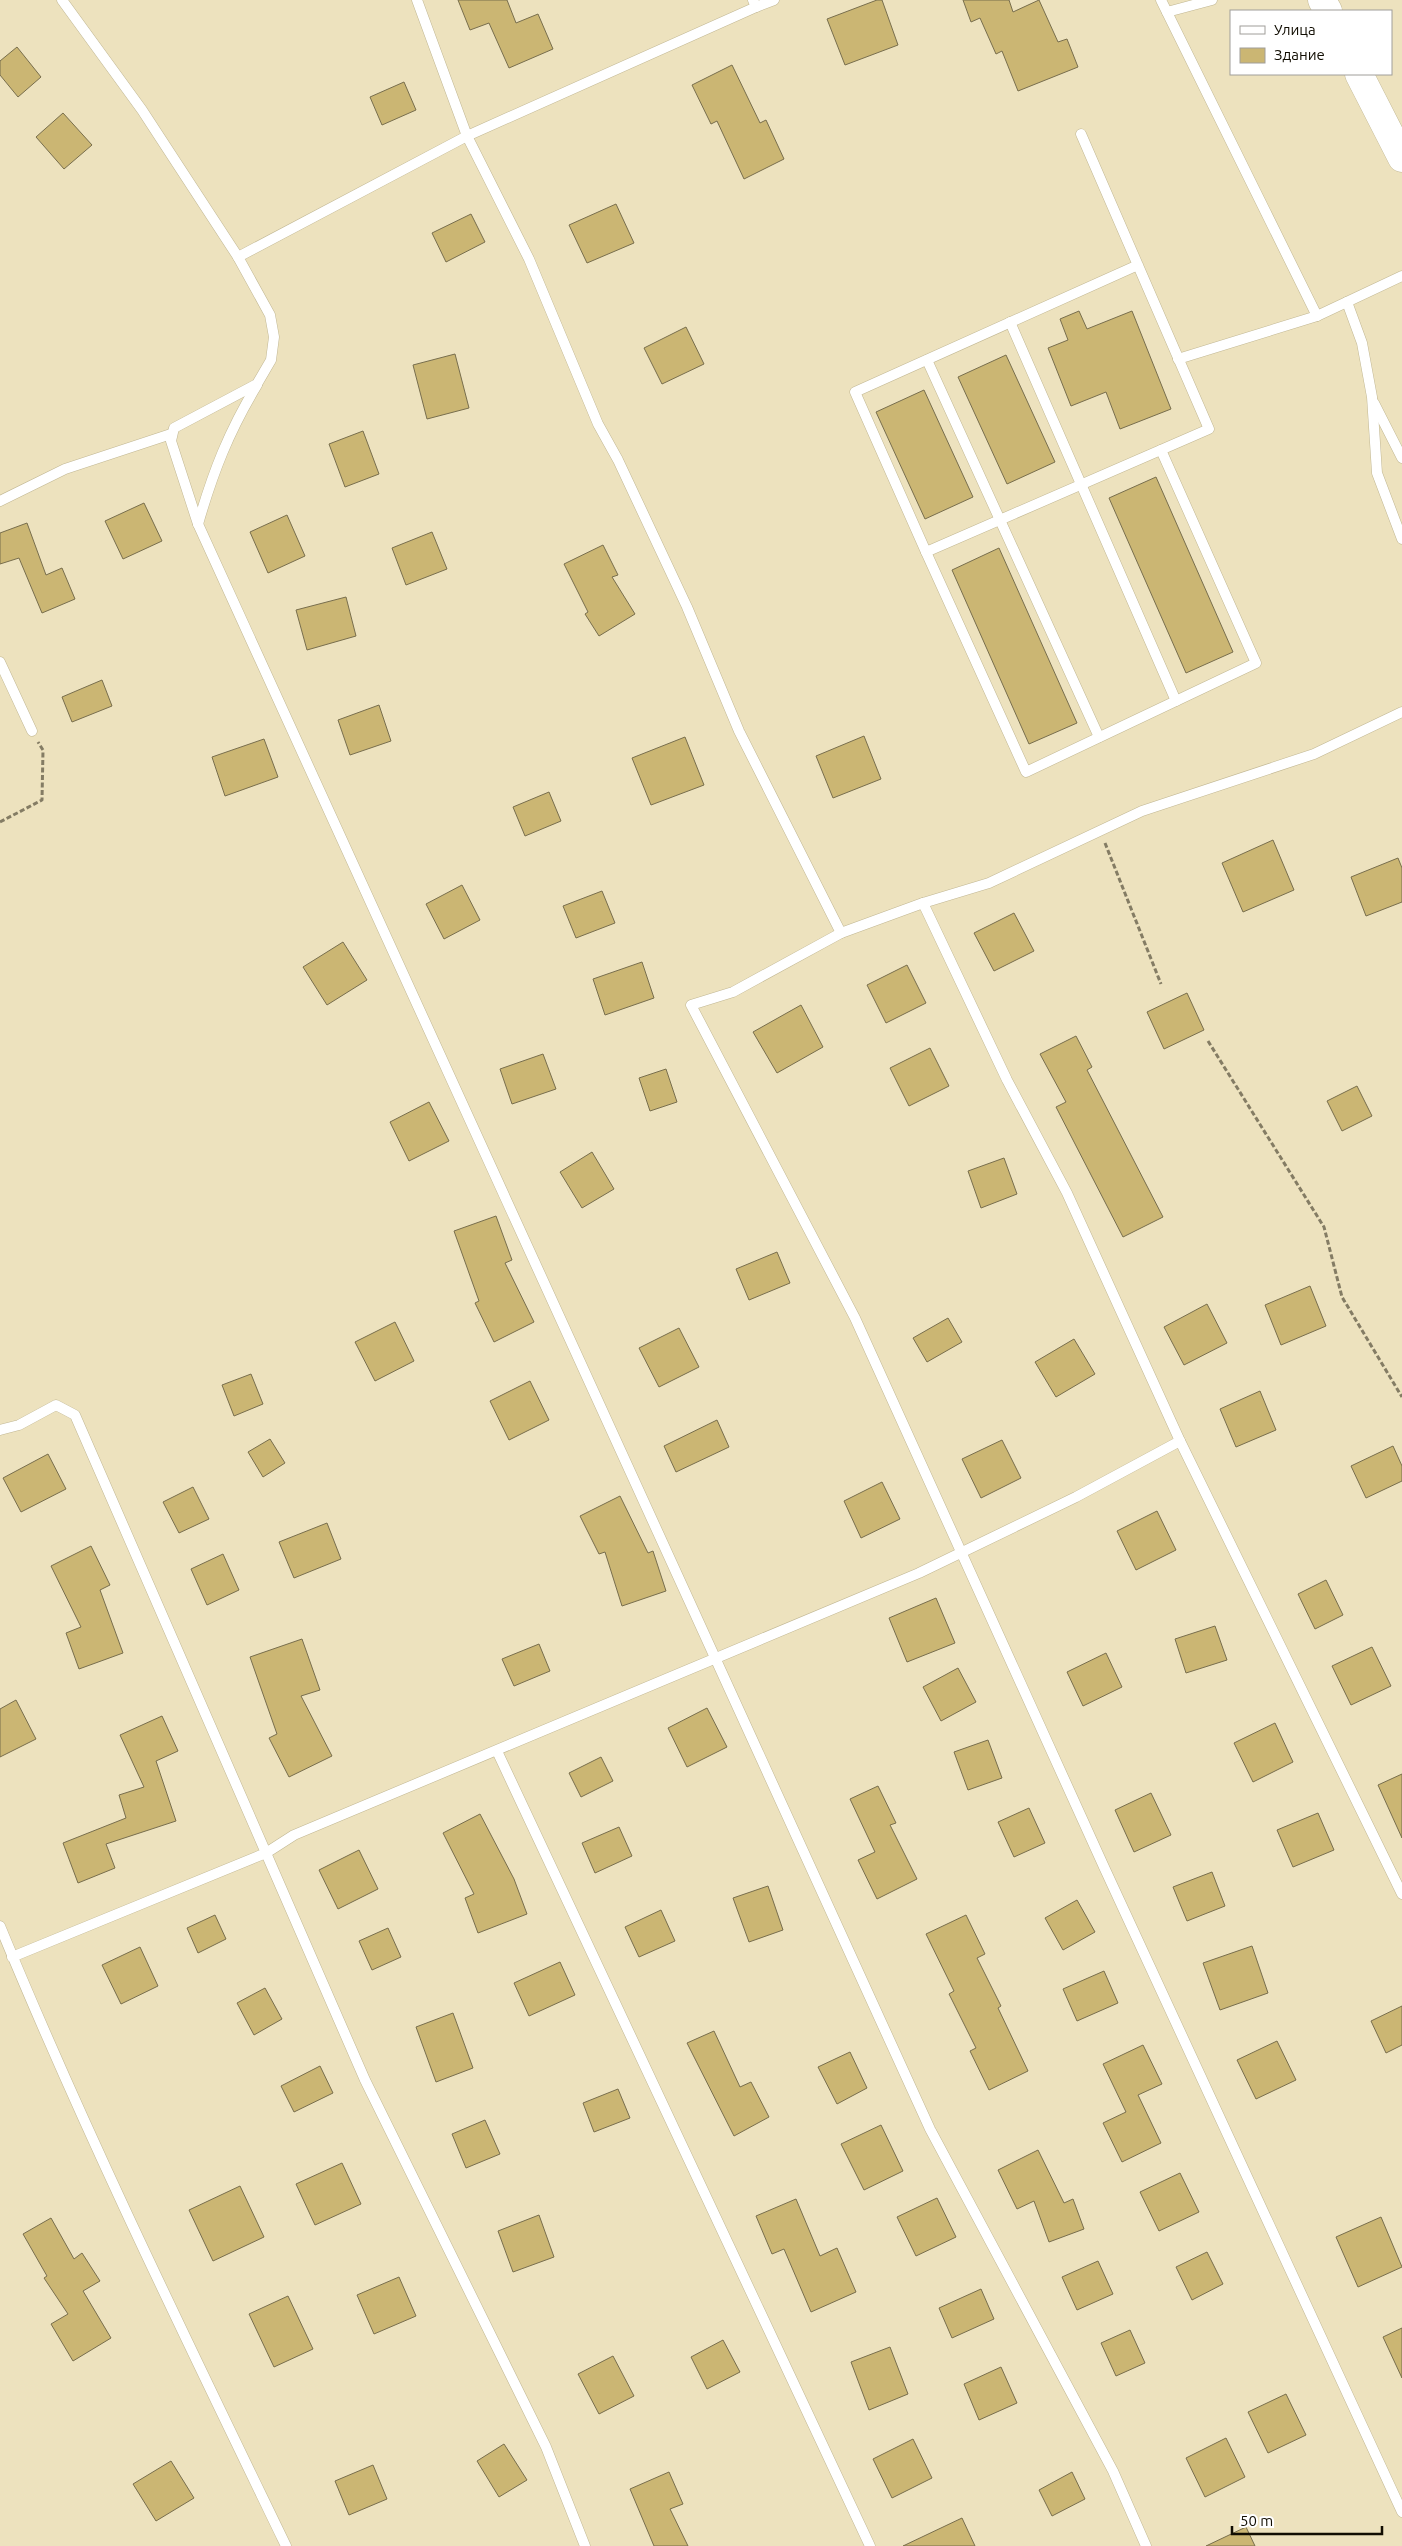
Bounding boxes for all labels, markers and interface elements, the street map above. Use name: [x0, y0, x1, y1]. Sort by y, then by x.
legend: [1230, 10, 1392, 75]
text: Улица: [1274, 21, 1316, 38]
text: Здание: [1274, 46, 1325, 63]
scale bar: [1232, 2504, 1382, 2536]
text: 50 m: [1240, 2512, 1273, 2529]

